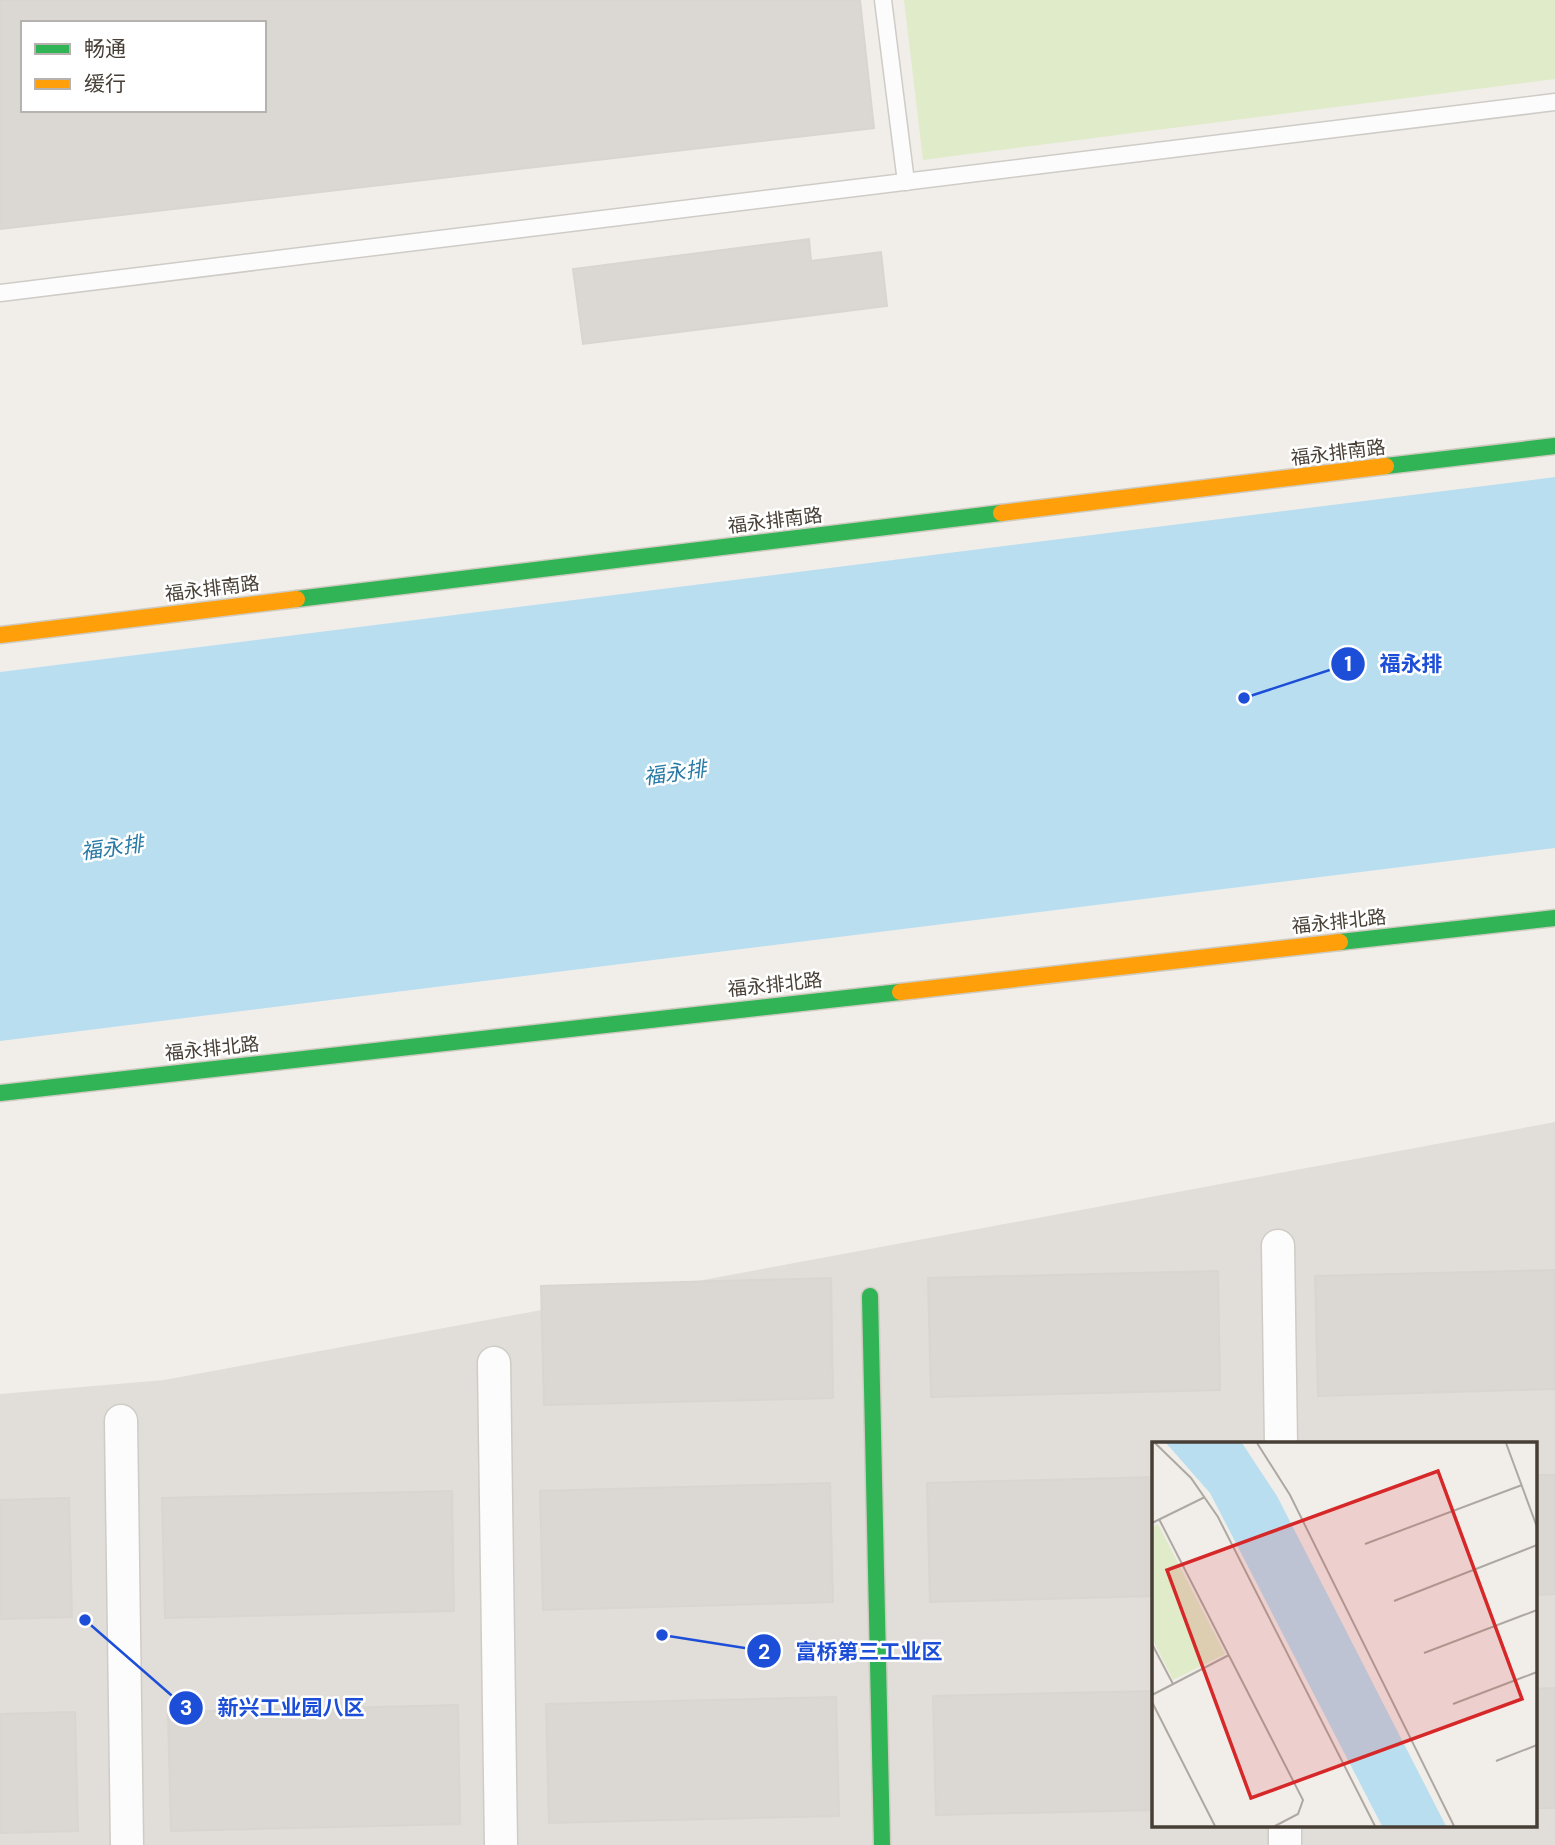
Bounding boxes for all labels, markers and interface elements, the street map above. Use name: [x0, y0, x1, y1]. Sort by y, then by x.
legend: [21, 21, 266, 112]
text: 畅通: [84, 35, 126, 63]
text: 缓行: [84, 70, 126, 98]
street label: 福永排南路: [1289, 434, 1387, 471]
street label: 福永排南路: [726, 502, 824, 539]
street label: 福永排南路: [163, 570, 261, 607]
callout: 福永排: [1331, 643, 1457, 685]
text: 1: [1344, 650, 1352, 678]
text: 福永排: [1380, 650, 1443, 678]
water label: 福永排: [642, 754, 711, 791]
water label: 福永排: [79, 829, 148, 866]
street label: 福永排北路: [1290, 904, 1388, 939]
street label: 福永排北路: [726, 967, 824, 1002]
street label: 福永排北路: [163, 1031, 261, 1066]
inset map: [1152, 1442, 1538, 1828]
callout: 富桥第三工业区: [746, 1630, 956, 1672]
text: 2: [758, 1638, 770, 1666]
text: 富桥第三工业区: [796, 1638, 943, 1666]
callout: 新兴工业园八区: [168, 1687, 378, 1729]
text: 3: [180, 1694, 192, 1722]
text: 新兴工业园八区: [218, 1694, 365, 1722]

